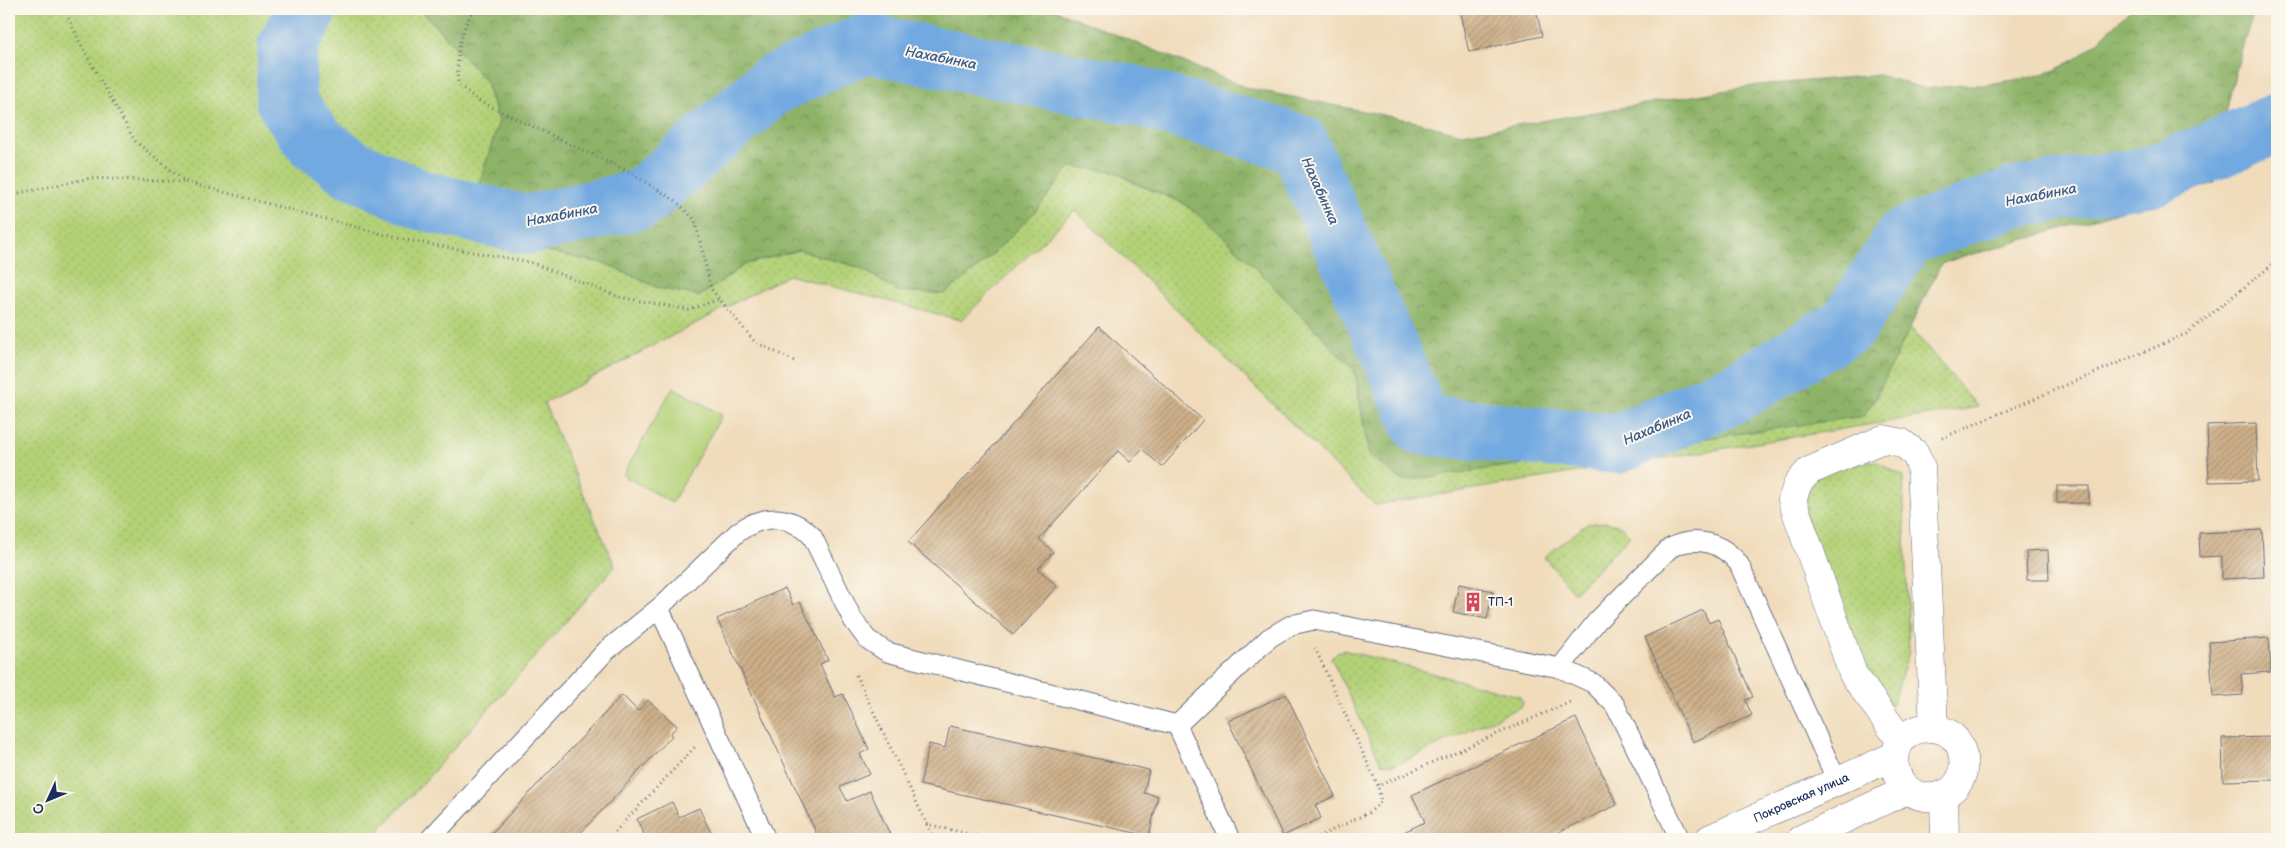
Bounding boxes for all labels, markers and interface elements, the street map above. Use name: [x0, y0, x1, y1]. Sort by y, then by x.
water label: Нахабинка: [904, 43, 978, 73]
water label: Нахабинка: [1298, 154, 1342, 228]
water label: Нахабинка: [2004, 180, 2078, 210]
water label: Нахабинка: [525, 200, 599, 230]
water label: Нахабинка: [1620, 405, 1694, 449]
building icon: ТП-1: [1462, 591, 1484, 613]
place label: ТП-1: [1488, 595, 1513, 610]
street label: Покровская улица: [1751, 770, 1851, 826]
north arrow: [22, 776, 72, 826]
text: С: [29, 799, 49, 818]

